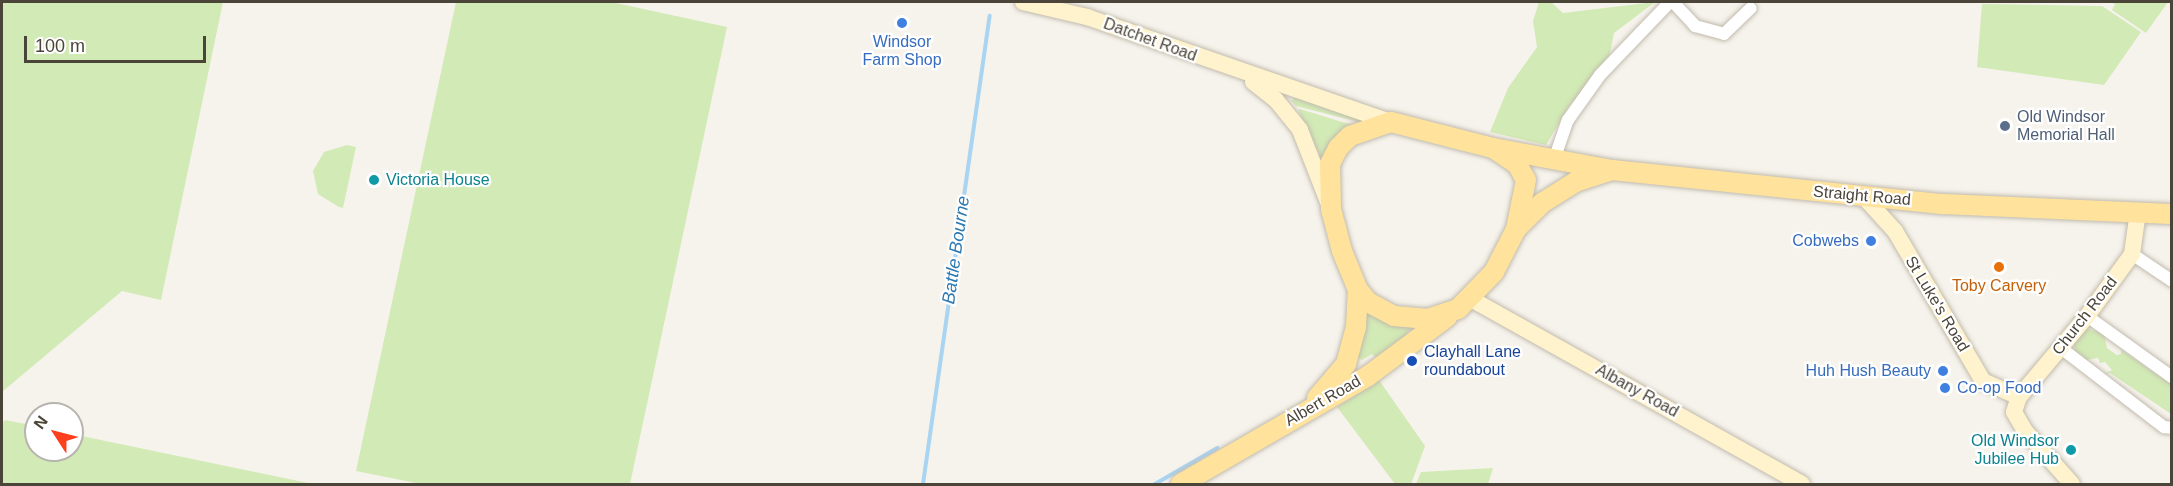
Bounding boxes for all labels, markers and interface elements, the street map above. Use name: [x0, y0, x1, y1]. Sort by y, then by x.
street label: Datchet Road: [1101, 14, 1199, 66]
marker: Windsor Farm Shop: [895, 16, 909, 30]
scale bar: [27, 24, 208, 62]
place label: Windsor Farm Shop: [862, 32, 942, 70]
text: 100 m: [35, 36, 85, 56]
place label: Old Windsor Memorial Hall: [2017, 107, 2115, 145]
marker: Old Windsor Memorial Hall: [1998, 119, 2012, 133]
place label: Victoria House: [386, 170, 490, 190]
marker: Victoria House: [367, 173, 381, 187]
street label: Straight Road: [1812, 182, 1912, 210]
water label: Battle Bourne: [938, 194, 974, 306]
place label: Cobwebs: [1792, 231, 1859, 251]
marker: Cobwebs: [1864, 234, 1878, 248]
street label: St Luke's Road: [1901, 253, 1973, 355]
marker: Toby Carvery: [1992, 260, 2006, 274]
street label: Church Road: [2048, 273, 2122, 359]
place label: Toby Carvery: [1952, 276, 2046, 296]
place label: Clayhall Lane roundabout: [1424, 342, 1521, 380]
marker: Clayhall Lane roundabout: [1405, 354, 1419, 368]
street label: Albany Road: [1592, 360, 1682, 422]
place label: Huh Hush Beauty: [1806, 361, 1931, 381]
marker: Huh Hush Beauty: [1936, 364, 1950, 378]
street label: Albert Road: [1282, 372, 1364, 430]
place label: Co-op Food: [1957, 378, 2041, 398]
marker: Co-op Food: [1938, 381, 1952, 395]
north arrow: [24, 402, 84, 462]
text: N: [30, 413, 51, 432]
place label: Old Windsor Jubilee Hub: [1971, 431, 2059, 469]
marker: Old Windsor Jubilee Hub: [2064, 443, 2078, 457]

